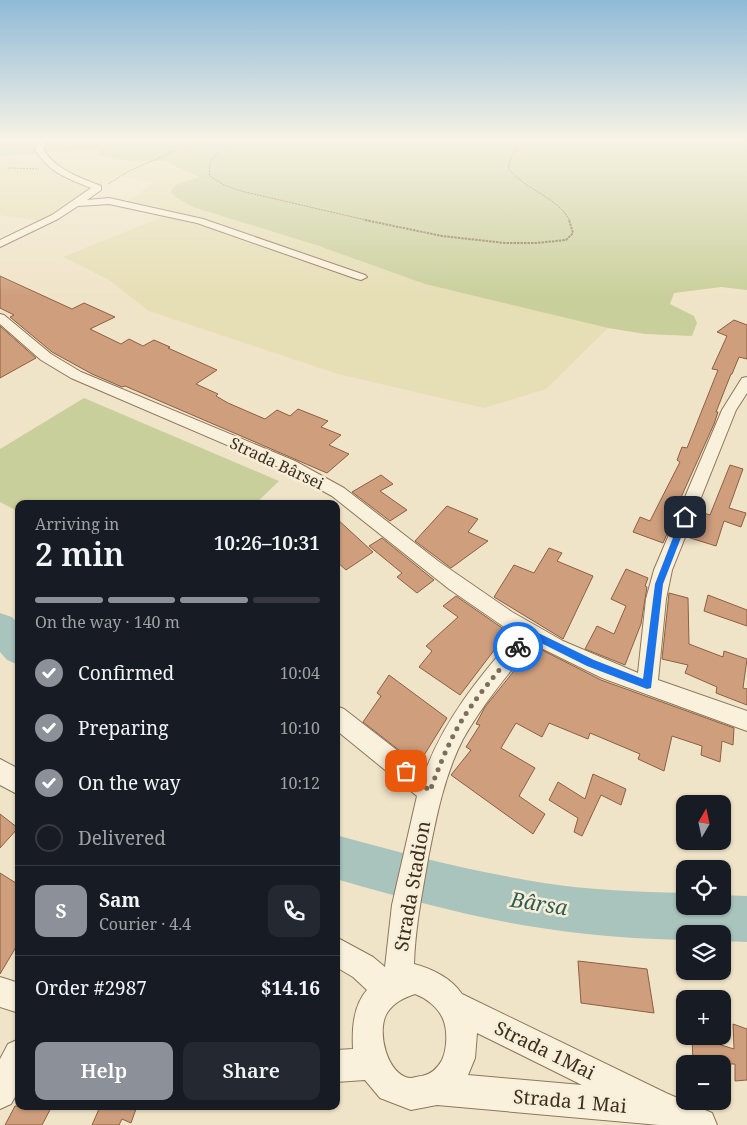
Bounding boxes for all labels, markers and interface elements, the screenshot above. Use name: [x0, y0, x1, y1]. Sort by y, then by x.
street label: Strada Bârsei: [226, 432, 328, 494]
pin: [664, 496, 706, 538]
icon: home: [671, 503, 699, 531]
text: Arriving in: [35, 513, 119, 535]
text: 10:26–10:31: [214, 530, 320, 556]
text: 2 min: [35, 532, 124, 575]
text: On the way · 140 m: [35, 611, 180, 633]
courier: [493, 622, 543, 672]
icon: bike: [504, 633, 532, 661]
icon: check: [35, 659, 63, 687]
text: Confirmed: [78, 660, 174, 686]
text: 10:04: [280, 662, 320, 684]
icon: check: [35, 714, 63, 742]
text: Preparing: [78, 715, 168, 741]
text: 10:10: [280, 717, 320, 739]
pin: [385, 750, 427, 792]
icon: bag: [392, 757, 420, 785]
icon: check: [35, 769, 63, 797]
text: On the way: [78, 770, 181, 796]
text: 10:12: [280, 772, 320, 794]
north arrow: [676, 795, 731, 850]
map controls: [676, 795, 731, 1110]
street label: Strada Stadion: [388, 819, 436, 953]
text: Delivered: [78, 825, 166, 851]
button: locate: [676, 860, 731, 915]
button: phone: [268, 885, 320, 937]
water label: Bârsa: [508, 885, 571, 921]
text: Sam: [99, 887, 140, 913]
text: S: [55, 898, 67, 924]
text: Courier · 4.4: [99, 913, 191, 935]
button: layers: [676, 925, 731, 980]
text: Order #2987: [35, 975, 147, 1001]
text: $14.16: [261, 975, 320, 1001]
button: +: [676, 990, 731, 1045]
street label: Strada 1Mai: [490, 1014, 600, 1086]
button: Help: [35, 1042, 173, 1100]
button: Share: [183, 1042, 320, 1100]
button: −: [676, 1055, 731, 1110]
street label: Strada 1 Mai: [512, 1083, 628, 1119]

